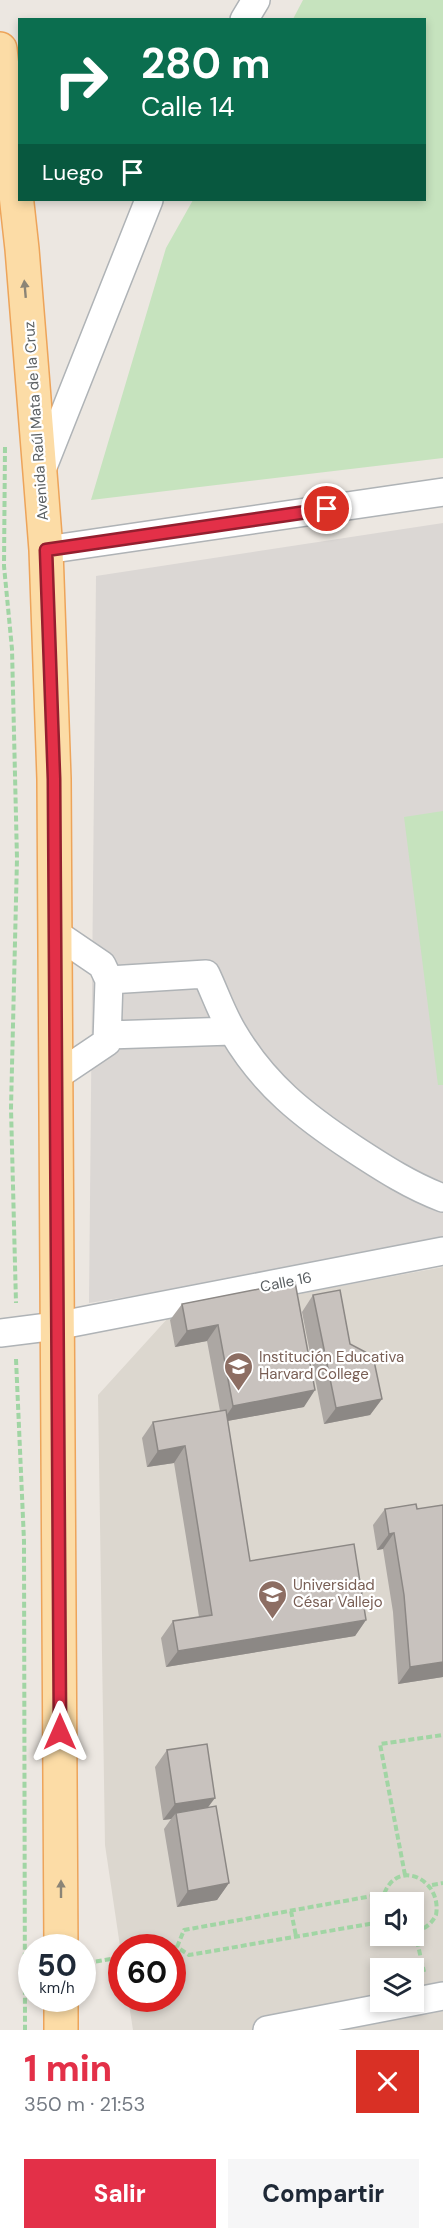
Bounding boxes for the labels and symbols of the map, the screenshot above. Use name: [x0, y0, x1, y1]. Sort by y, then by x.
one-way arrow: [21, 280, 30, 299]
street label: Avenida Raúl Mata de la Cruz: [19, 321, 53, 521]
pin: [301, 483, 352, 534]
street label: Calle 16: [258, 1267, 314, 1297]
place label: Institución Educativa Harvard College: [259, 1347, 404, 1384]
school or university icon: Institución Educativa Harvard College: [222, 1350, 254, 1392]
place label: Universidad César Vallejo: [293, 1575, 383, 1612]
school or university icon: Universidad César Vallejo: [256, 1578, 288, 1620]
position arrow: [28, 1700, 92, 1764]
one-way arrow: [56, 1879, 66, 1898]
speed limit sign: 60: [108, 1934, 186, 2012]

